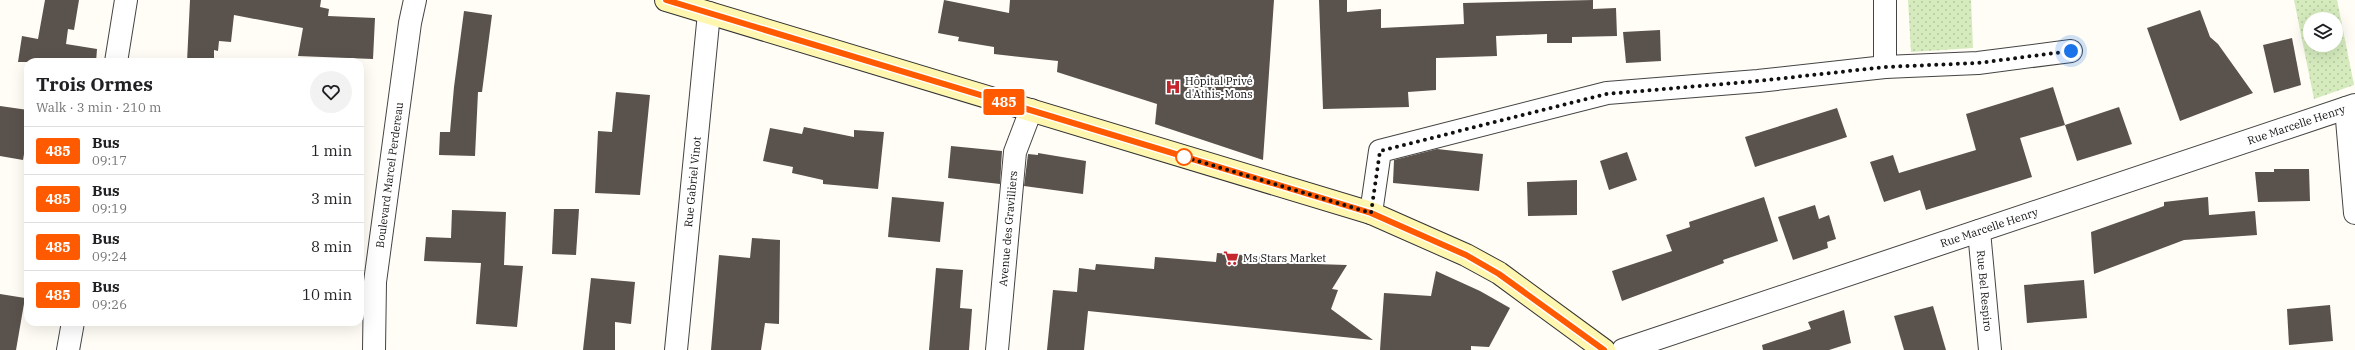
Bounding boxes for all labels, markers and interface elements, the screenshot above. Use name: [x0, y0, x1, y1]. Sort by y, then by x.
map controls: [2303, 12, 2343, 52]
button: layers: [2303, 12, 2343, 52]
your location: [2061, 41, 2081, 61]
button: heart: [310, 71, 352, 113]
text: Trois Ormes: [36, 72, 153, 96]
place label: Hôpital Privé d'Athis-Mons: [1185, 74, 1253, 101]
hospital icon: Hôpital Privé d'Athis-Mons: [1164, 78, 1182, 96]
line badge: 485: [981, 89, 1027, 115]
text: 485: [991, 93, 1017, 111]
text: Walk · 3 min · 210 m: [36, 99, 161, 116]
street label: Boulevard Marcel Perdereau: [373, 101, 406, 249]
street label: Rue Marcelle Henry: [2246, 102, 2347, 148]
text: Bus: [92, 133, 120, 152]
street label: Rue Gabriel Vinot: [681, 136, 704, 228]
text: 1 min: [311, 141, 352, 160]
text: 485: [45, 142, 71, 160]
unlabelled marker: [1175, 148, 1193, 166]
text: 09:17: [92, 152, 127, 169]
street label: Avenue des Gravilliers: [996, 170, 1020, 287]
text: Bus: [92, 181, 120, 200]
text: 3 min: [311, 189, 352, 208]
text: 485: [45, 190, 71, 208]
text: 09:19: [92, 200, 127, 217]
street label: Rue Marcelle Henry: [1938, 205, 2040, 250]
text: Bus: [92, 229, 120, 248]
text: 8 min: [311, 237, 352, 256]
text: 485: [45, 238, 71, 256]
text: 09:24: [92, 248, 127, 265]
supermarket icon: Ms Stars Market: [1222, 249, 1240, 267]
street label: Rue Bel Respiro: [1974, 249, 1995, 332]
place label: Ms Stars Market: [1243, 251, 1326, 265]
text: Bus: [92, 277, 120, 296]
text: 10 min: [302, 285, 352, 304]
text: 485: [45, 286, 71, 304]
text: 09:26: [92, 296, 127, 313]

